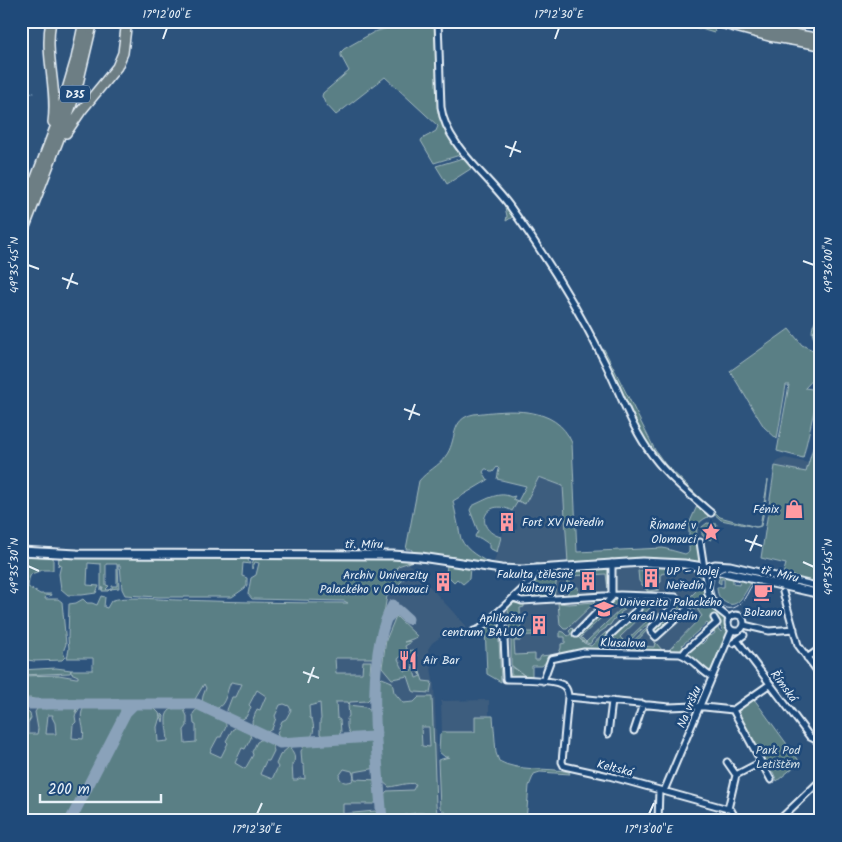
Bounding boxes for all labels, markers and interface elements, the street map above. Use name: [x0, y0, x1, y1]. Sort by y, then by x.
text: 17°12'00"E: [143, 5, 192, 24]
text: 17°12'30"E: [534, 5, 585, 24]
road number: D35: [60, 86, 90, 102]
text: 49°35'45"N: [5, 237, 24, 293]
text: 49°36'00"N: [819, 237, 838, 293]
shop icon: Fénix: [783, 498, 805, 520]
place label: Fénix: [753, 500, 780, 519]
building icon: Fort XV Neředín: [496, 511, 518, 533]
place label: Fort XV Neředín: [522, 513, 604, 532]
place label: Římané v Olomouci: [650, 516, 697, 549]
place icon: Římané v Olomouci: [700, 521, 722, 543]
street label: tř. Míru: [345, 535, 383, 554]
text: 49°35'30"N: [5, 538, 24, 594]
text: 49°35'45"N: [819, 539, 838, 595]
street label: tř. Míru: [759, 561, 801, 588]
place label: UP – kolej Neředín I: [666, 562, 720, 595]
place label: Fakulta tělesné kultury UP: [497, 565, 574, 598]
place label: Archiv Univerzity Palackého v Olomouci: [320, 566, 429, 599]
building icon: UP – kolej Neředín I: [640, 567, 662, 589]
building icon: Fakulta tělesné kultury UP: [577, 570, 599, 592]
building icon: Archiv Univerzity Palackého v Olomouci: [432, 571, 454, 593]
cafe icon: Bolzano: [752, 581, 774, 603]
place label: Univerzita Palackého – areál Neředín: [619, 593, 722, 626]
school or university icon: Univerzita Palackého – areál Neředín: [593, 598, 615, 620]
place label: Bolzano: [744, 603, 782, 622]
place label: Aplikační centrum BALUO: [442, 609, 526, 642]
building icon: Aplikační centrum BALUO: [528, 614, 550, 636]
street label: Klusalova: [600, 634, 646, 653]
restaurant icon: Air Bar: [397, 649, 419, 671]
place label: Air Bar: [423, 651, 460, 670]
street label: Římská: [765, 666, 803, 707]
street label: Na vršku: [672, 683, 707, 731]
park label: Park Pod Letištěm: [756, 741, 801, 774]
street label: Keltská: [595, 755, 636, 782]
scale bar: [40, 772, 161, 804]
text: 200 m: [48, 778, 90, 802]
text: 17°12'30"E: [232, 820, 283, 839]
text: 17°13'00"E: [625, 820, 674, 839]

